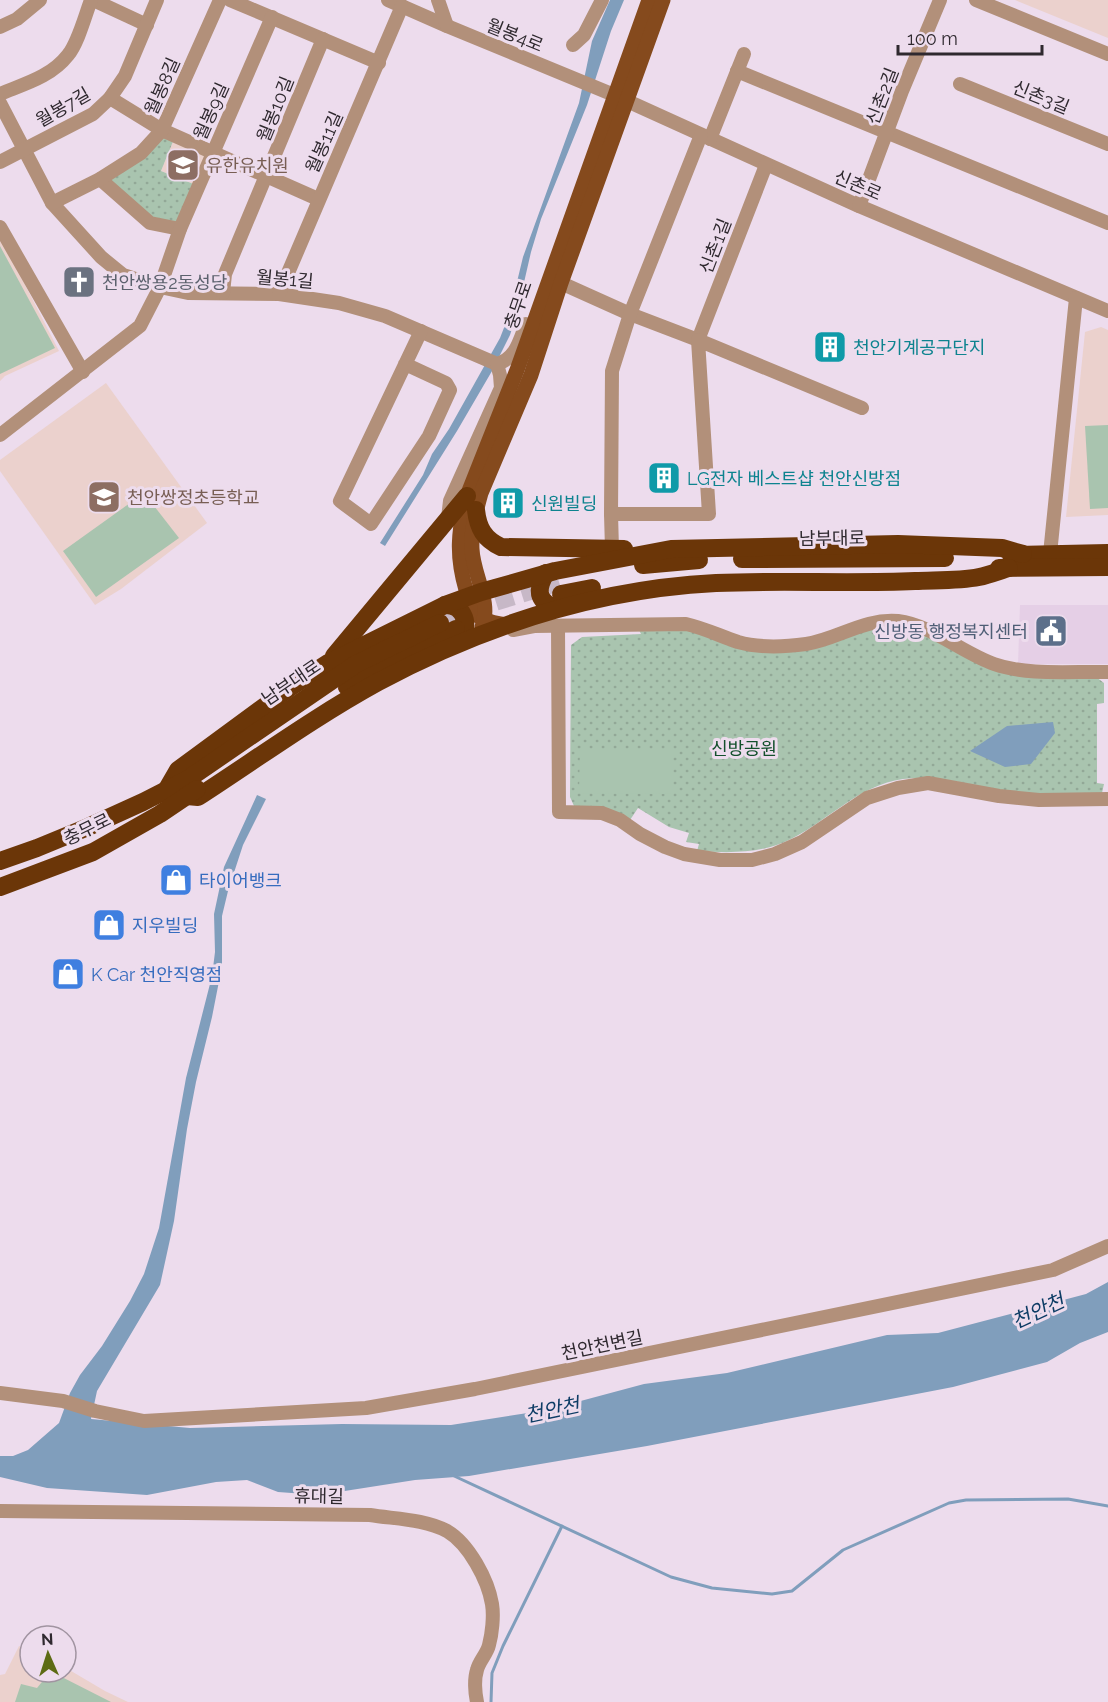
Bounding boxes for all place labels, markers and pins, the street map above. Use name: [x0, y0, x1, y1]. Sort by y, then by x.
school or university icon: 유한유치원: [165, 147, 201, 183]
place label: 유한유치원: [206, 155, 289, 176]
church icon: 천안쌍용2동성당: [61, 264, 97, 300]
place label: 천안쌍용2동성당: [102, 272, 227, 293]
building icon: 천안기계공구단지: [812, 329, 848, 365]
place label: 천안기계공구단지: [853, 337, 985, 358]
building icon: LG전자 베스트샵 천안신방점: [646, 460, 682, 496]
place label: LG전자 베스트샵 천안신방점: [687, 468, 901, 489]
school or university icon: 천안쌍정초등학교: [86, 479, 122, 515]
building icon: 신원빌딩: [490, 485, 526, 521]
place label: 천안쌍정초등학교: [127, 487, 259, 508]
place label: 신원빌딩: [531, 493, 597, 514]
public building icon: 신방동 행정복지센터: [1033, 613, 1069, 649]
place label: 신방동 행정복지센터: [874, 621, 1028, 642]
shop icon: 타이어뱅크: [158, 862, 194, 898]
place label: 타이어뱅크: [199, 870, 282, 891]
shop icon: 지우빌딩: [91, 907, 127, 943]
place label: 지우빌딩: [132, 915, 198, 936]
shop icon: K Car 천안직영점: [50, 956, 86, 992]
place label: K Car 천안직영점: [91, 964, 222, 985]

